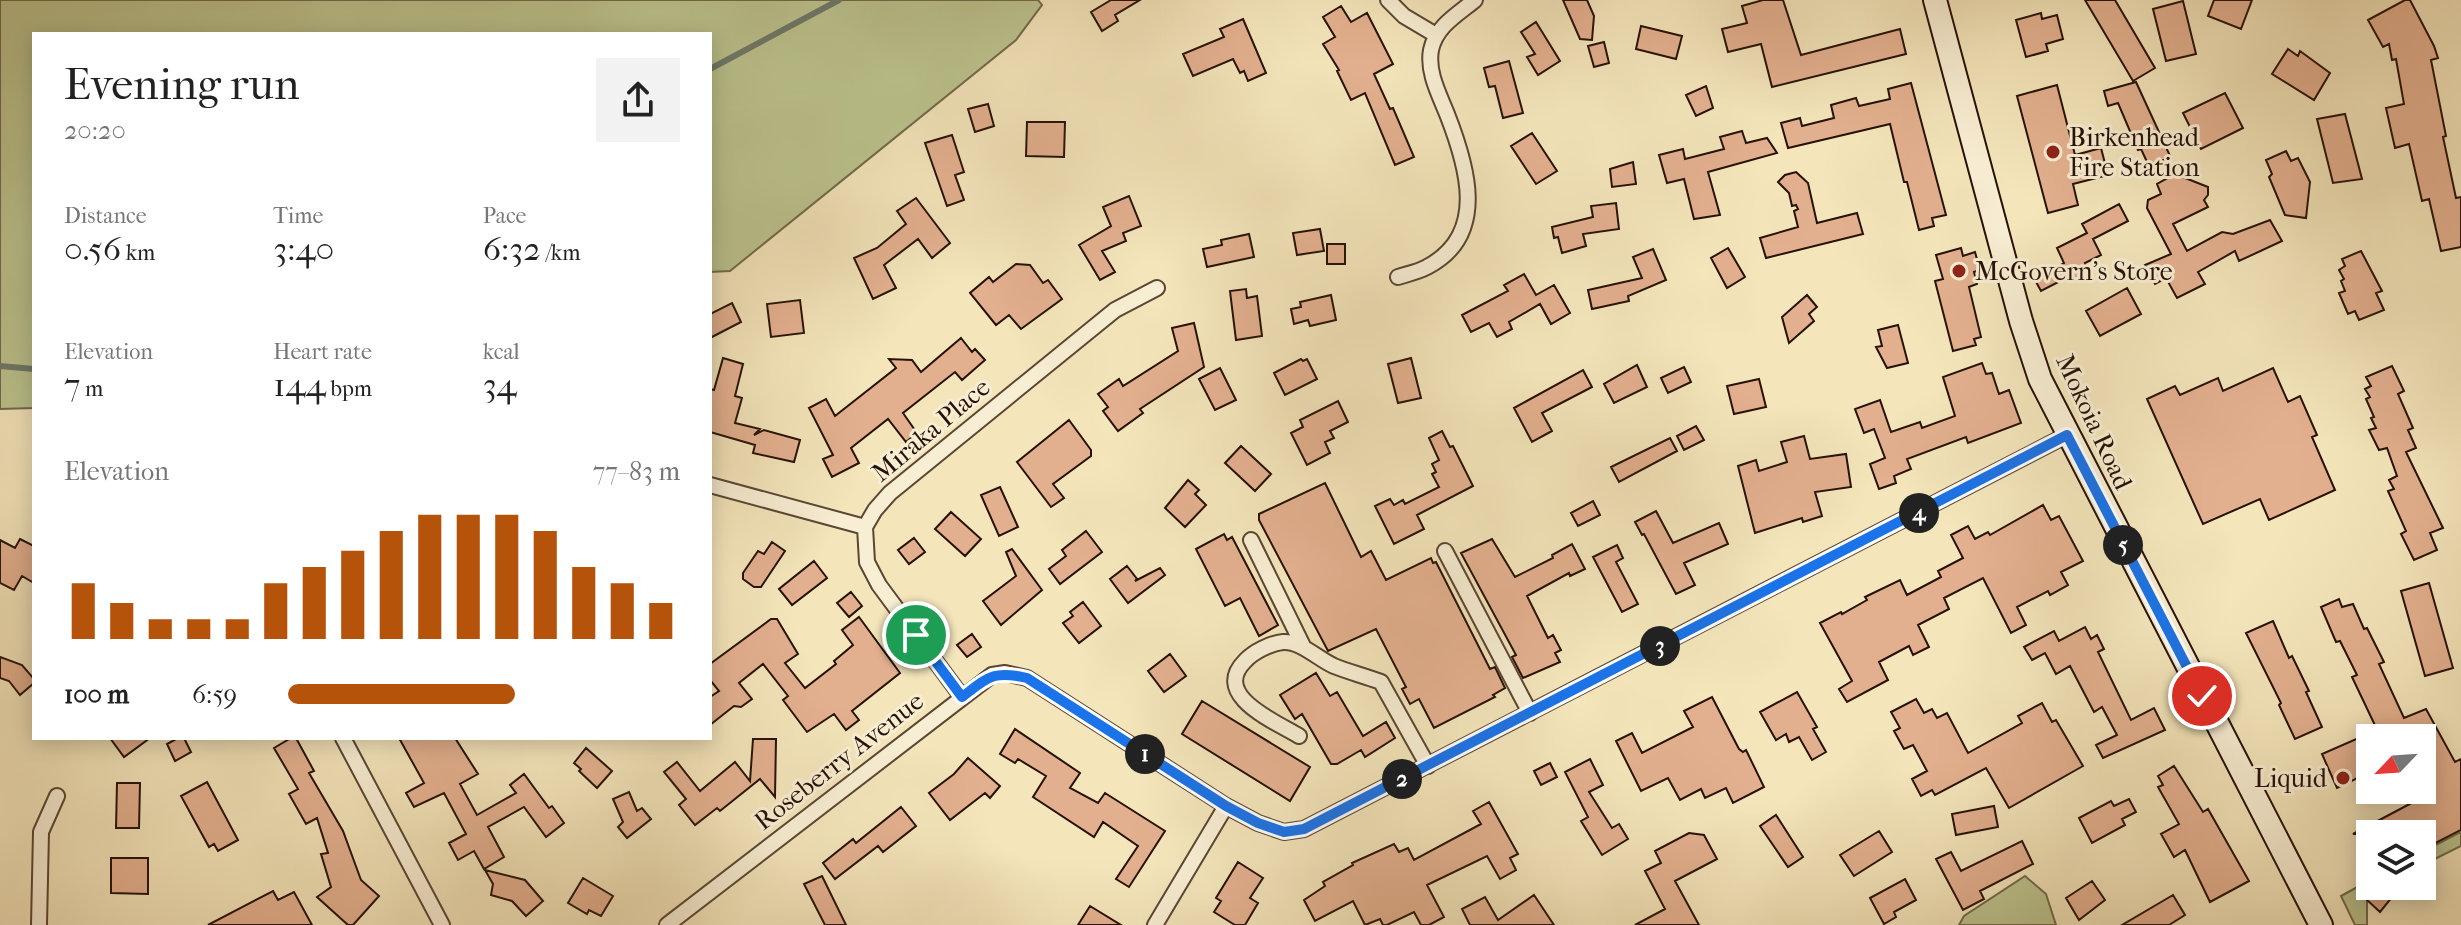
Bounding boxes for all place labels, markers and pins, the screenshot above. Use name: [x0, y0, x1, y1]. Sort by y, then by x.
place label: Birkenhead Fire Station: [2069, 122, 2200, 183]
marker: Birkenhead Fire Station: [2044, 143, 2062, 161]
place label: McGovern’s Store: [1975, 256, 2173, 287]
marker: McGovern’s Store: [1950, 262, 1968, 280]
pin: 4: [1899, 493, 1939, 533]
pin: 5: [2103, 525, 2143, 565]
pin: [882, 601, 950, 669]
pin: 3: [1640, 626, 1680, 666]
pin: [2168, 662, 2236, 730]
pin: 1: [1125, 734, 1165, 774]
pin: 2: [1382, 759, 1422, 799]
place label: Liquid: [2254, 763, 2328, 794]
marker: Liquid: [2334, 769, 2352, 787]

